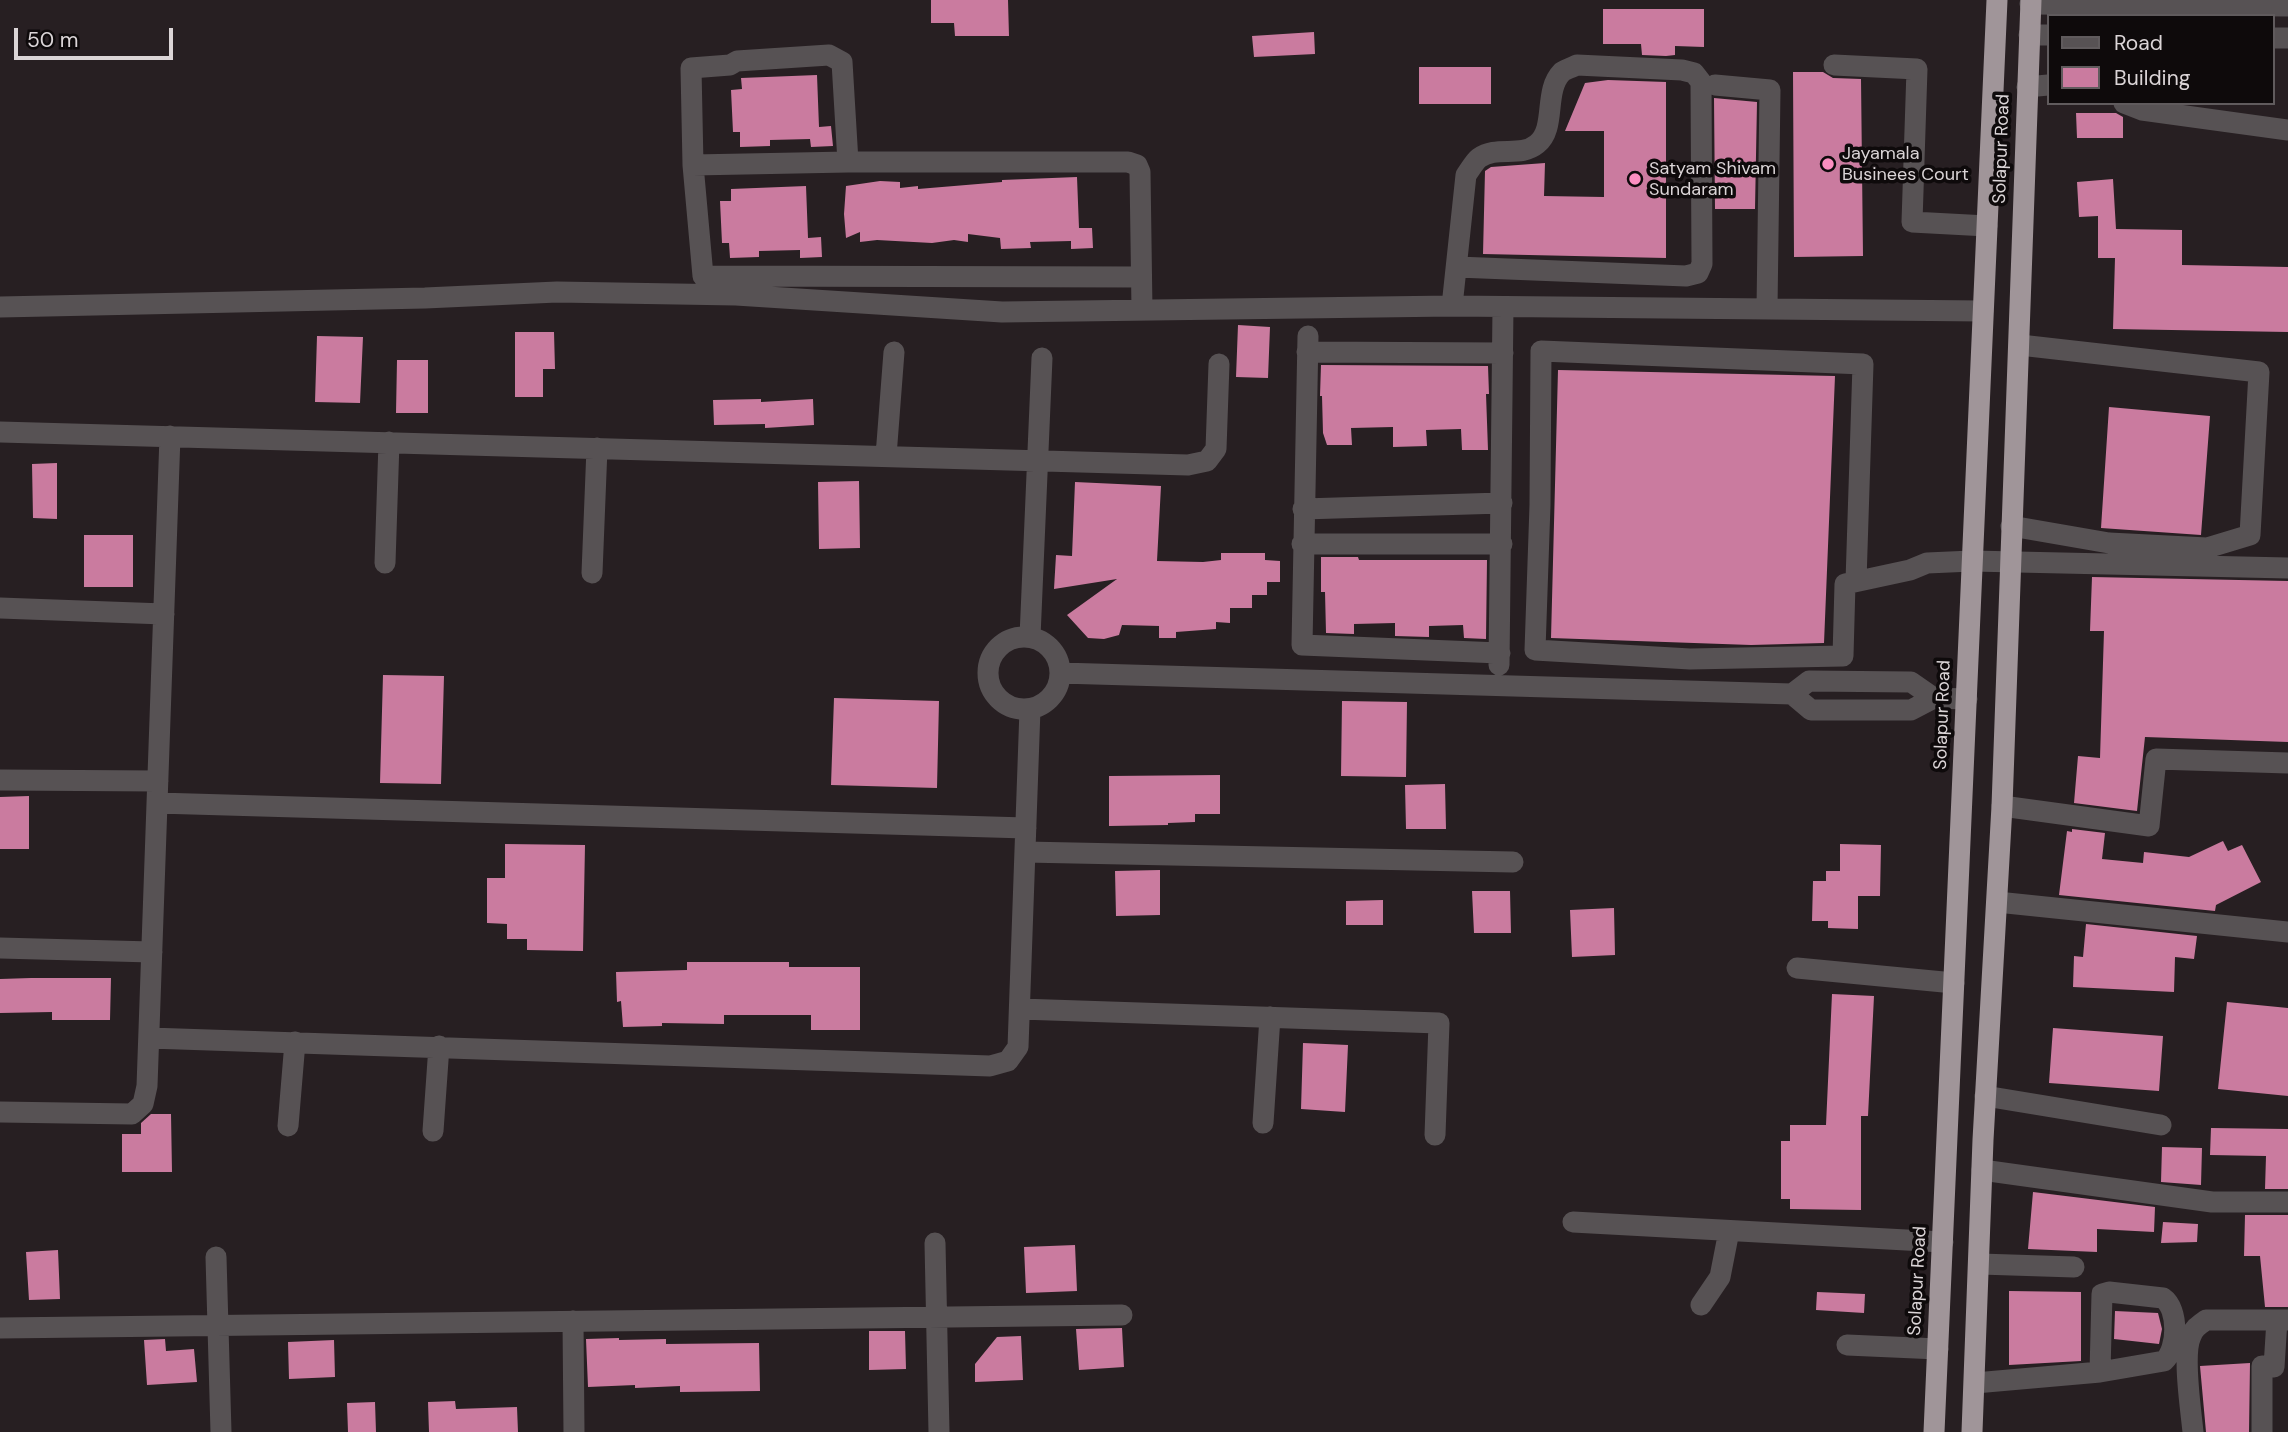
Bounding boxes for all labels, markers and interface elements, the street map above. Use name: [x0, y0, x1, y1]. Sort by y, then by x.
scale bar: [18, 14, 177, 58]
legend: [2046, 14, 2274, 105]
text: 50 m: [27, 26, 78, 54]
text: Road: [2114, 29, 2163, 57]
text: Building: [2114, 64, 2190, 92]
street label: Solapur Road: [1989, 94, 2015, 204]
place label: Jayamala Businees Court: [1842, 143, 1969, 186]
marker: Jayamala Businees Court: [1820, 156, 1836, 172]
place label: Satyam Shivam Sundaram: [1649, 158, 1776, 200]
marker: Satyam Shivam Sundaram: [1627, 171, 1643, 187]
street label: Solapur Road: [1930, 660, 1956, 770]
street label: Solapur Road: [1904, 1226, 1932, 1336]

